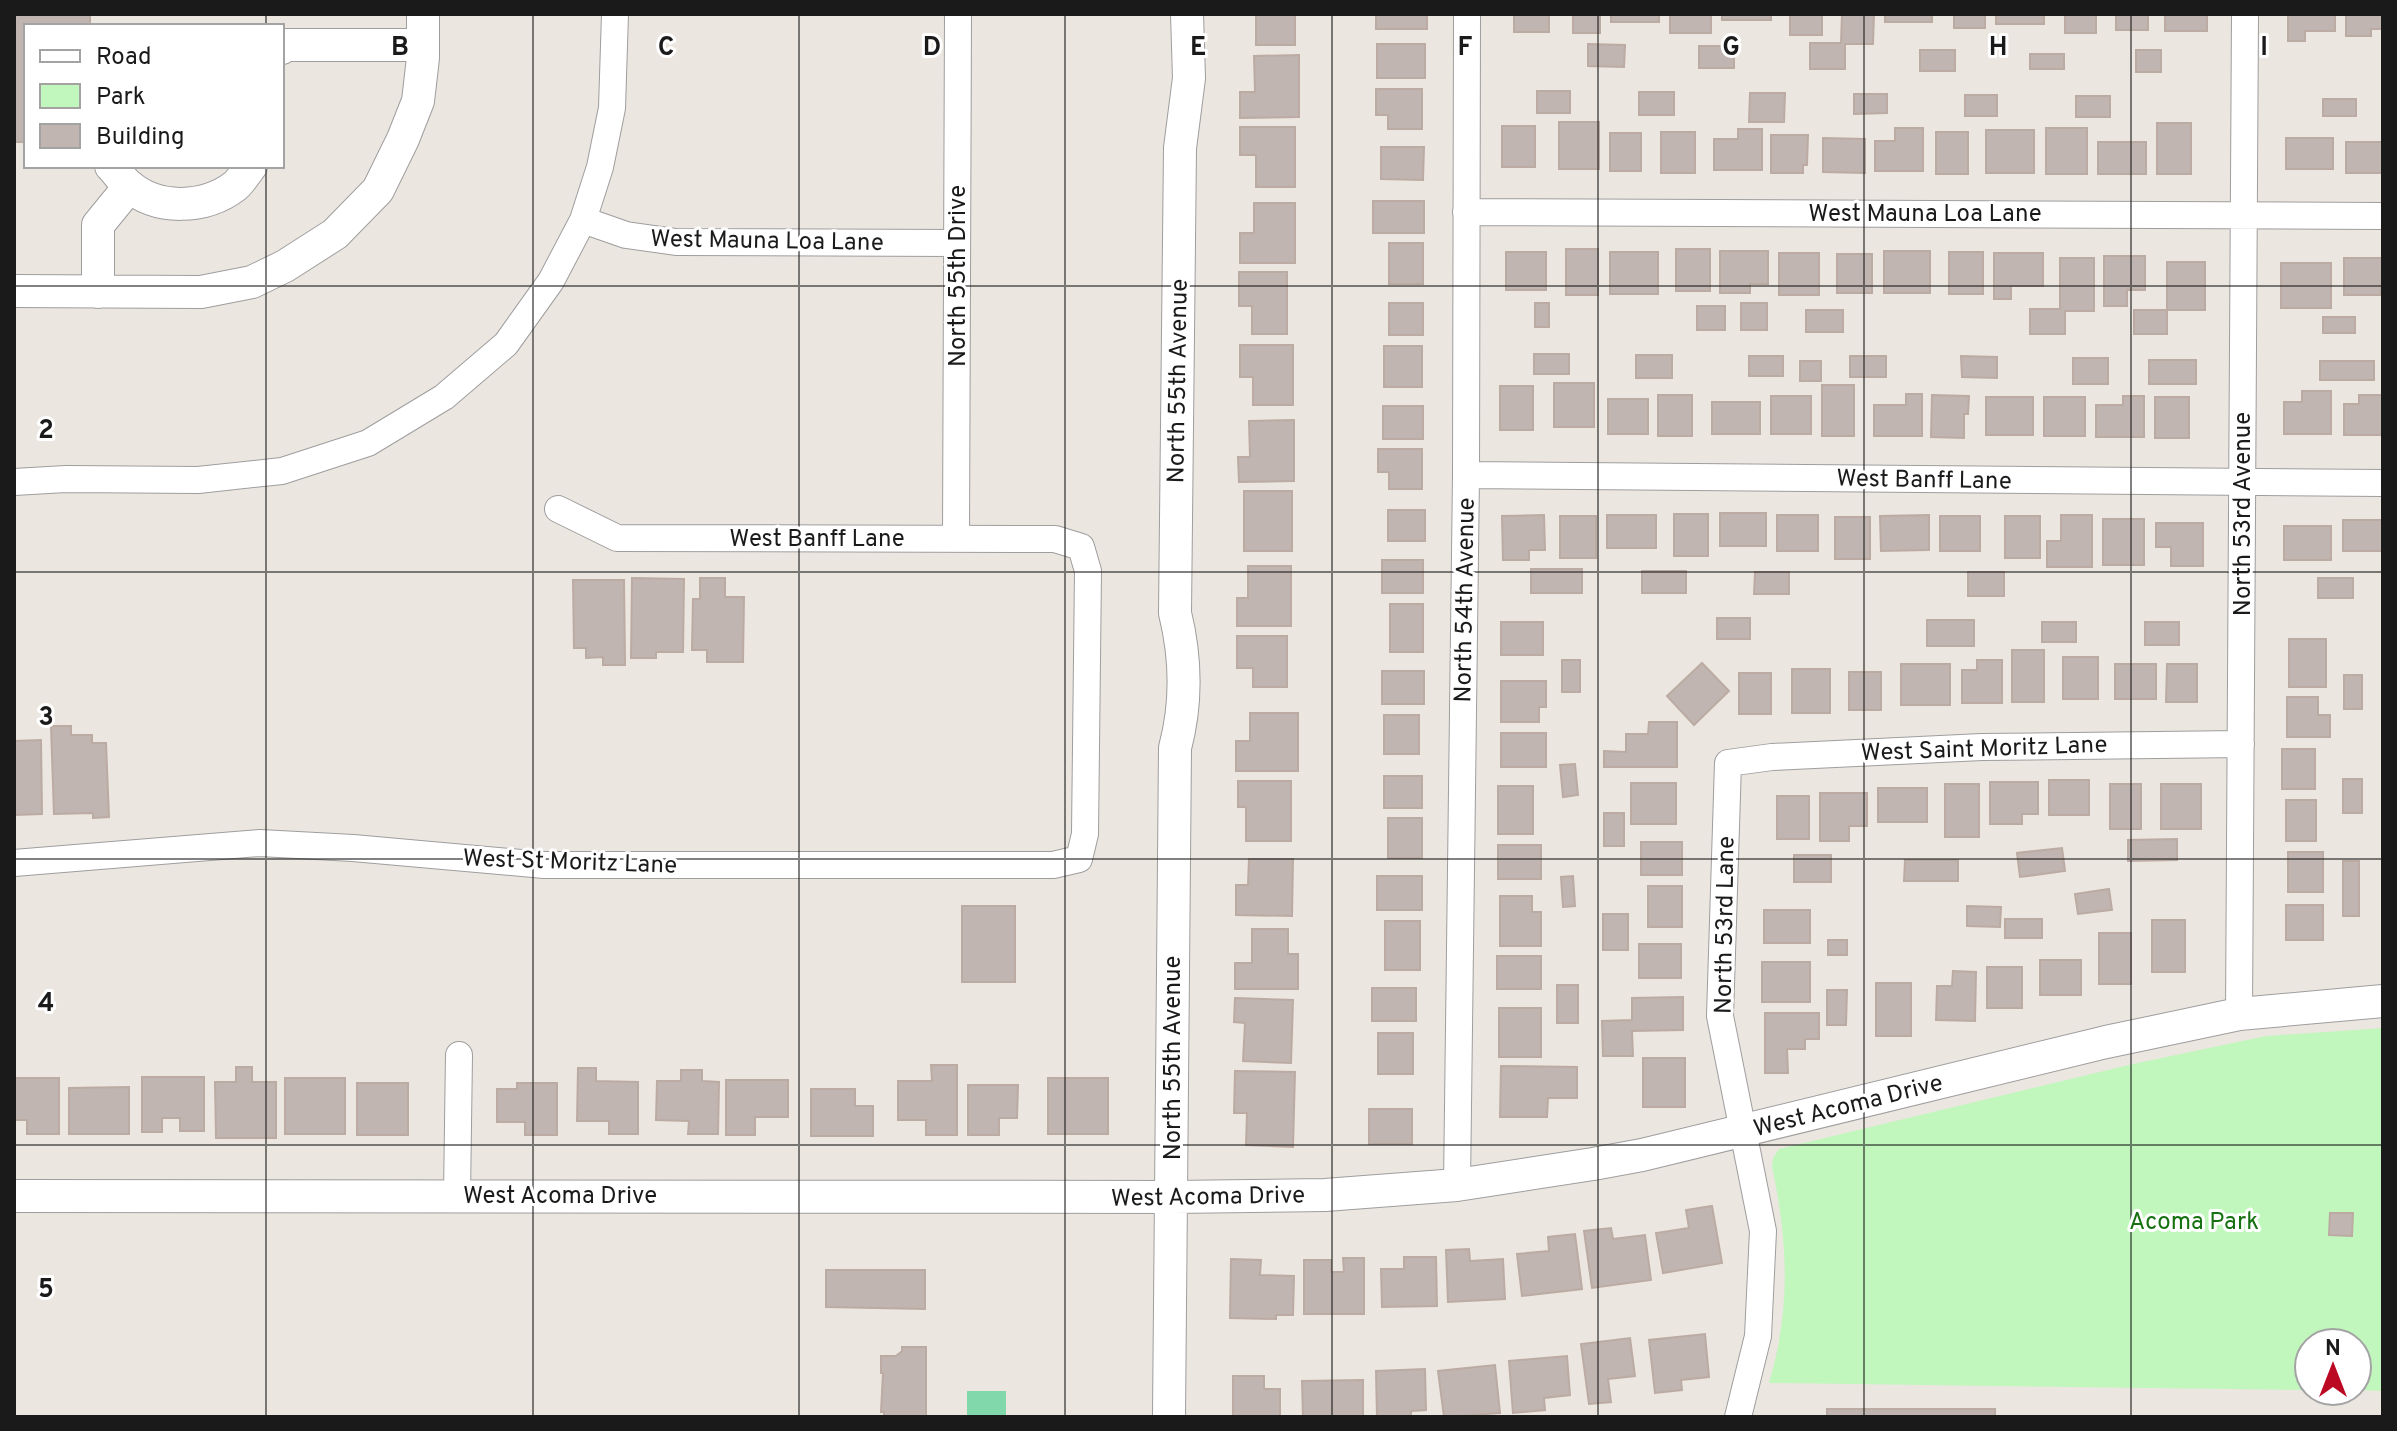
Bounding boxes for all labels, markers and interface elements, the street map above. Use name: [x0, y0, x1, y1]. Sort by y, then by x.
legend: [24, 24, 284, 168]
text: B: [391, 32, 409, 65]
text: C: [658, 32, 674, 65]
text: D: [923, 32, 941, 65]
text: E: [1190, 32, 1206, 65]
text: F: [1458, 32, 1473, 65]
text: G: [1722, 32, 1740, 65]
text: H: [1989, 32, 2007, 65]
text: I: [2260, 32, 2268, 65]
text: Road: [96, 43, 152, 73]
text: Park: [96, 83, 146, 113]
text: Building: [96, 123, 185, 153]
street label: North 55th Drive: [944, 185, 974, 367]
street label: West Mauna Loa Lane: [1808, 200, 2042, 230]
street label: West Mauna Loa Lane: [650, 225, 884, 259]
street label: North 55th Avenue: [1162, 278, 1196, 484]
street label: North 53rd Avenue: [2229, 412, 2259, 616]
text: 2: [38, 415, 54, 448]
street label: West Banff Lane: [1836, 464, 2012, 498]
street label: North 54th Avenue: [1449, 497, 1483, 703]
street label: West Banff Lane: [729, 525, 905, 555]
text: 3: [38, 702, 54, 735]
street label: West Saint Moritz Lane: [1860, 731, 2108, 769]
street label: North 53rd Lane: [1709, 836, 1743, 1014]
street label: West St Moritz Lane: [462, 844, 678, 882]
street label: North 55th Avenue: [1159, 956, 1189, 1160]
text: 4: [38, 988, 54, 1021]
street label: West Acoma Drive: [1751, 1069, 1946, 1145]
street label: West Acoma Drive: [1111, 1181, 1305, 1215]
street label: West Acoma Drive: [463, 1182, 657, 1212]
park label: Acoma Park: [2129, 1208, 2259, 1238]
text: 5: [38, 1274, 54, 1307]
north arrow: [2293, 1327, 2373, 1407]
text: N: [2325, 1336, 2341, 1363]

